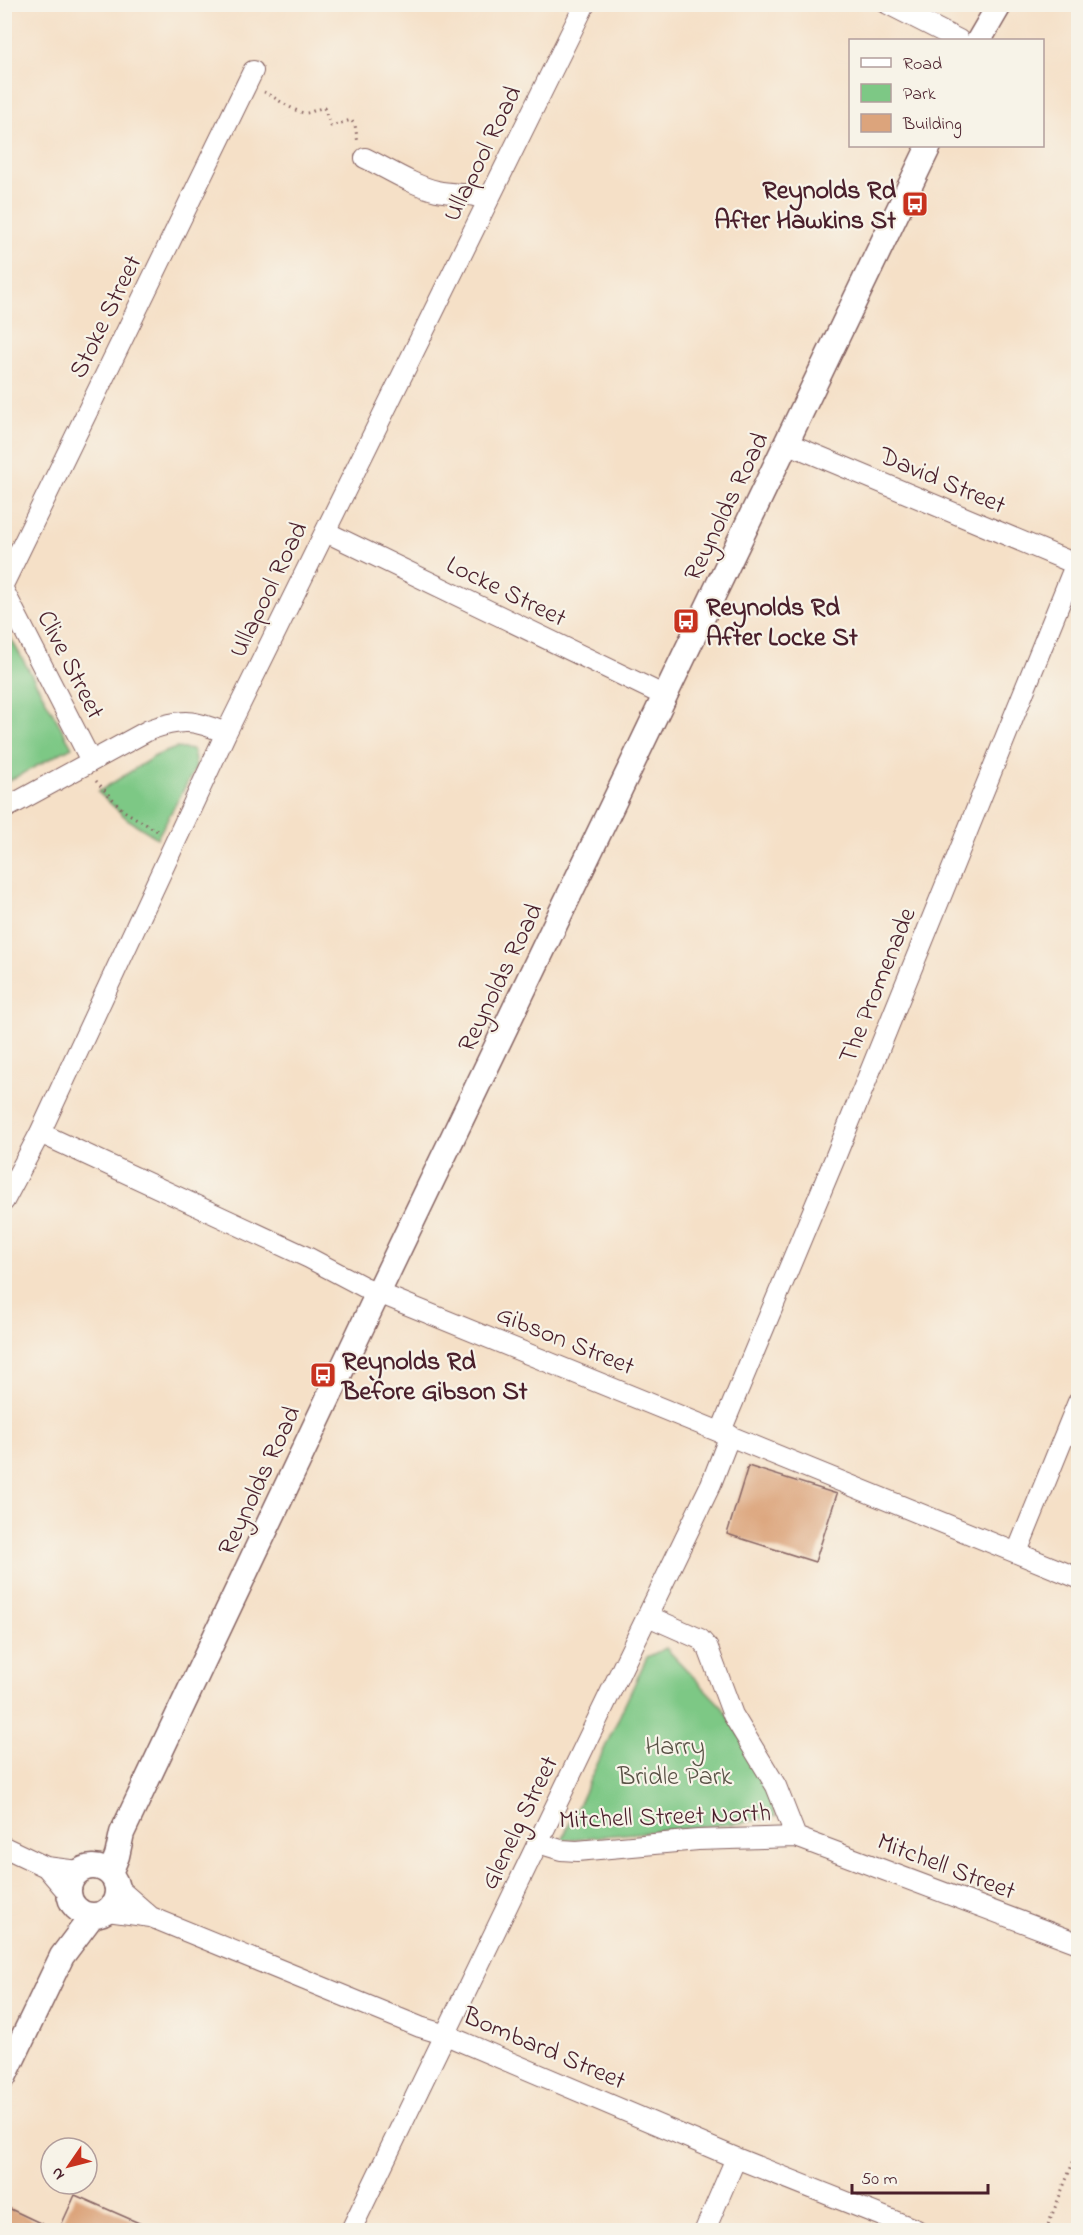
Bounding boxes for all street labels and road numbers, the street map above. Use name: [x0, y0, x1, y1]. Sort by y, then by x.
street label: Ullapool Road: [434, 80, 533, 229]
street label: Stoke Street: [60, 249, 153, 386]
street label: Reynolds Road: [675, 426, 780, 588]
street label: David Street: [872, 438, 1011, 526]
street label: Ullapool Road: [220, 516, 319, 665]
street label: Locke Street: [439, 547, 573, 638]
street label: Clive Street: [26, 604, 113, 727]
street label: Reynolds Road: [449, 897, 554, 1059]
street label: The Promenade: [830, 902, 928, 1070]
street label: Gibson Street: [490, 1297, 640, 1387]
street label: Reynolds Road: [209, 1400, 312, 1562]
street label: Glenelg Street: [472, 1750, 570, 1897]
street label: Mitchell Street North: [558, 1795, 772, 1841]
street label: Mitchell Street: [871, 1824, 1021, 1912]
street label: Bombard Street: [456, 1998, 631, 2101]

